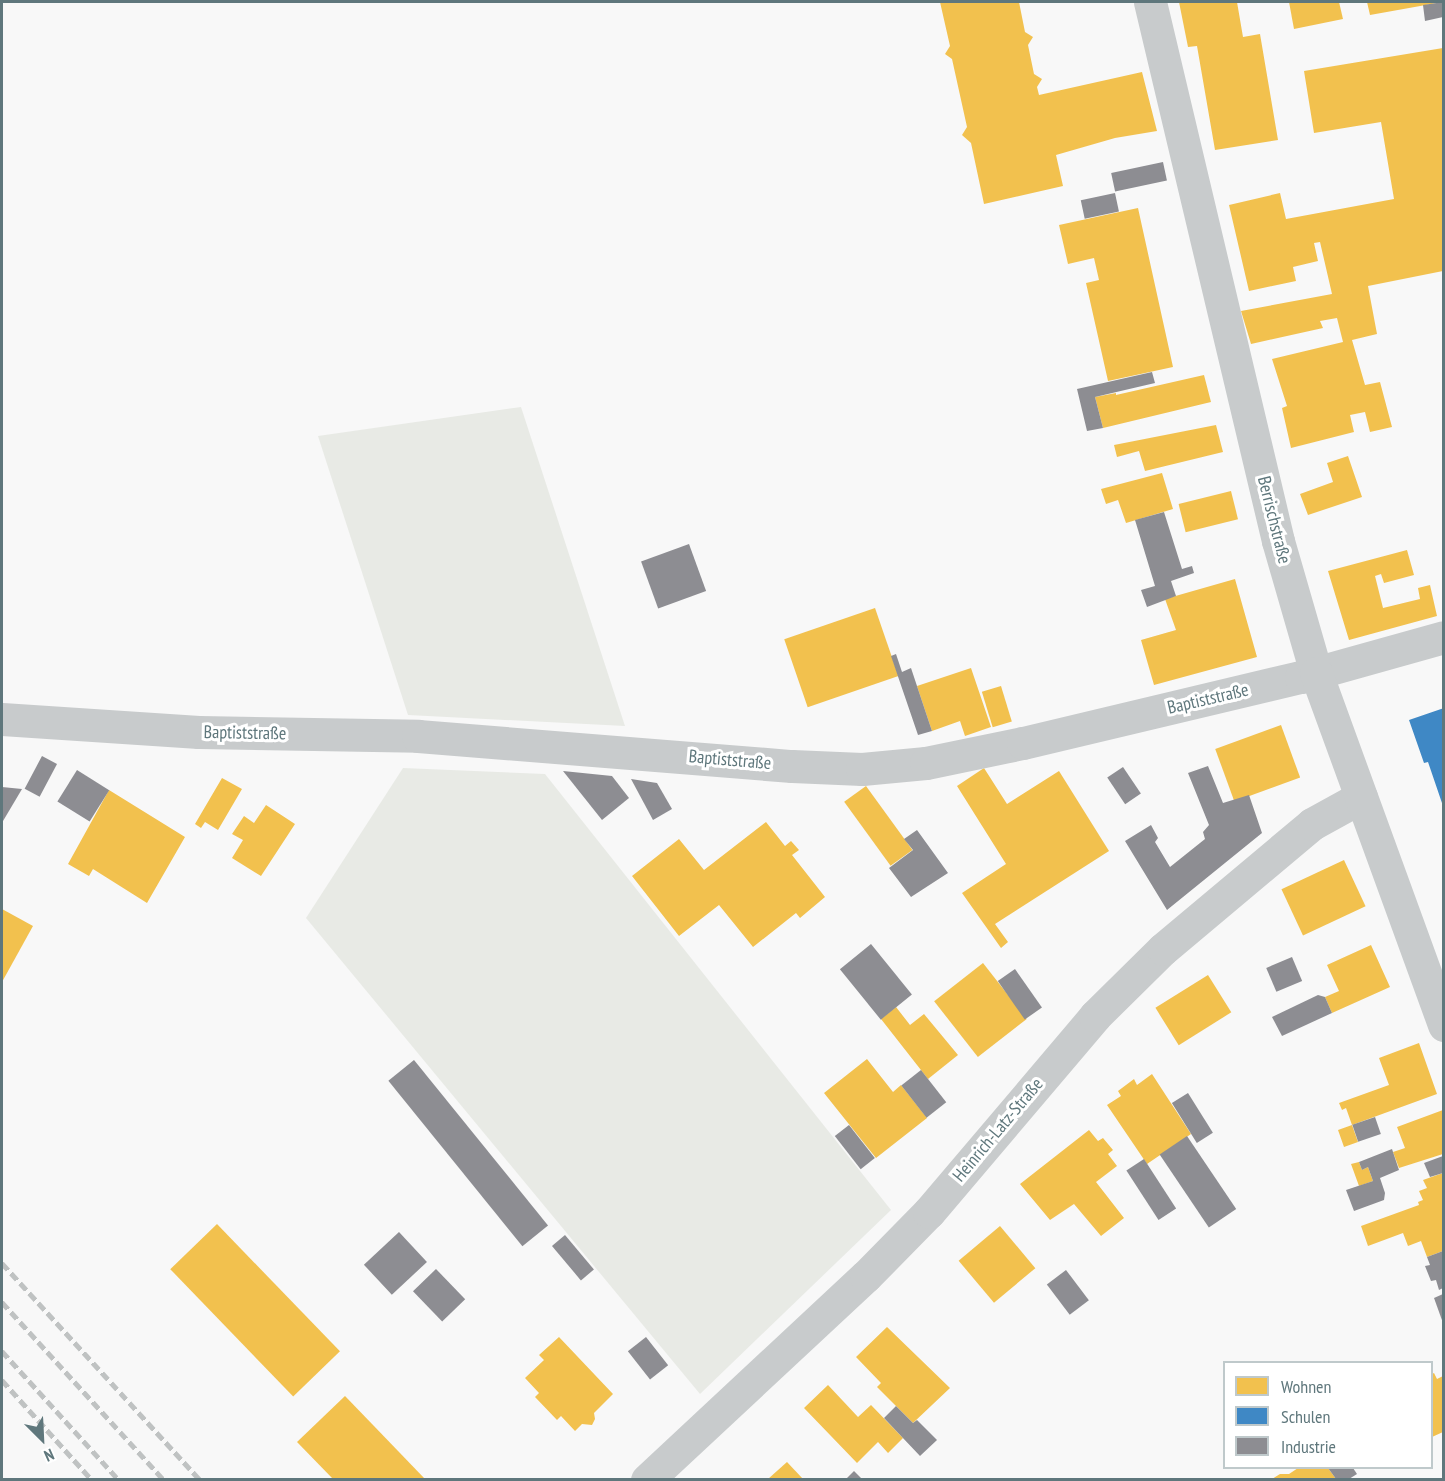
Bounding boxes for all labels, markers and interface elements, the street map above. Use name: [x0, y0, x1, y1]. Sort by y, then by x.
street label: Berrischstraße: [1253, 474, 1295, 566]
street label: Baptiststraße: [1165, 679, 1251, 719]
street label: Baptiststraße: [203, 721, 287, 745]
street label: Baptiststraße: [688, 746, 772, 774]
street label: Heinrich-Latz-Straße: [948, 1074, 1048, 1186]
legend: [1223, 1361, 1433, 1469]
text: Wohnen: [1281, 1375, 1331, 1398]
text: Schulen: [1281, 1405, 1330, 1428]
north arrow: [12, 1409, 72, 1469]
text: Industrie: [1281, 1435, 1336, 1458]
text: N: [41, 1445, 57, 1466]

